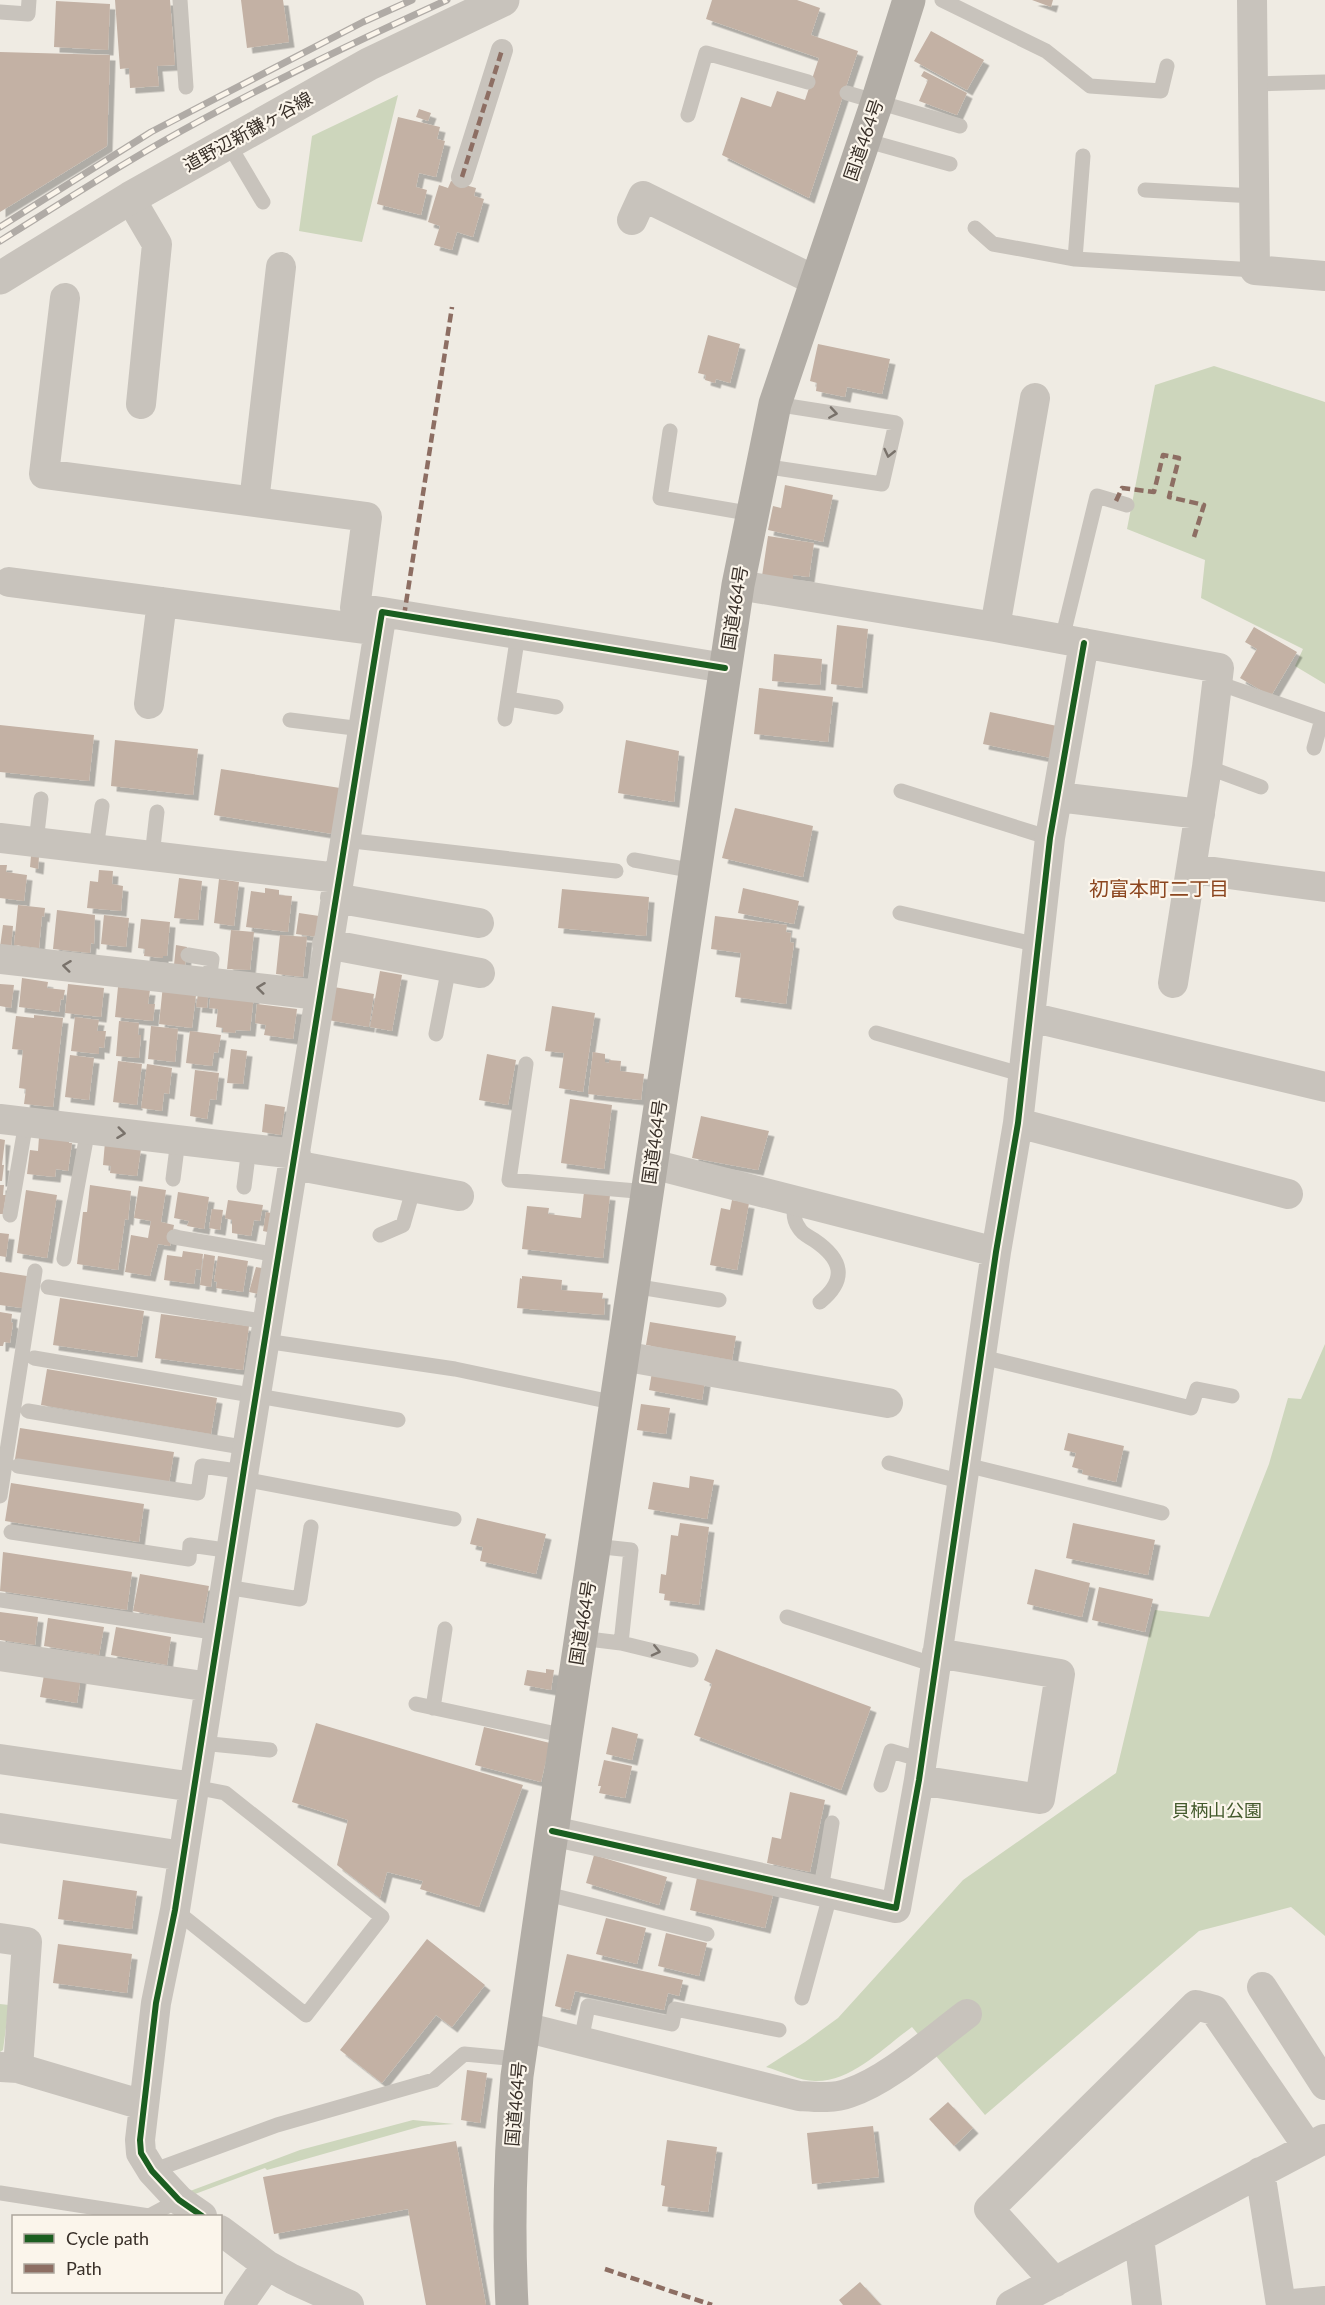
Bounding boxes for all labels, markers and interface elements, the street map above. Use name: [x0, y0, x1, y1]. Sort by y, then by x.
street label: 道野辺新鎌ヶ谷線: [179, 87, 316, 176]
street label: 国道464号: [839, 96, 887, 184]
one-way arrow: [828, 406, 838, 419]
one-way arrow: [884, 448, 897, 458]
street label: 国道464号: [716, 564, 752, 652]
district label: 初富本町二丁目: [1089, 876, 1229, 900]
one-way arrow: [63, 960, 72, 973]
one-way arrow: [256, 983, 266, 995]
street label: 国道464号: [637, 1098, 671, 1186]
one-way arrow: [116, 1126, 125, 1139]
street label: 国道464号: [564, 1579, 600, 1667]
one-way arrow: [651, 1644, 661, 1657]
park label: 貝柄山公園: [1172, 1799, 1262, 1821]
street label: 国道464号: [500, 2060, 530, 2147]
legend: [12, 2215, 222, 2293]
text: Cycle path: [66, 2227, 149, 2249]
text: Path: [66, 2257, 102, 2279]

